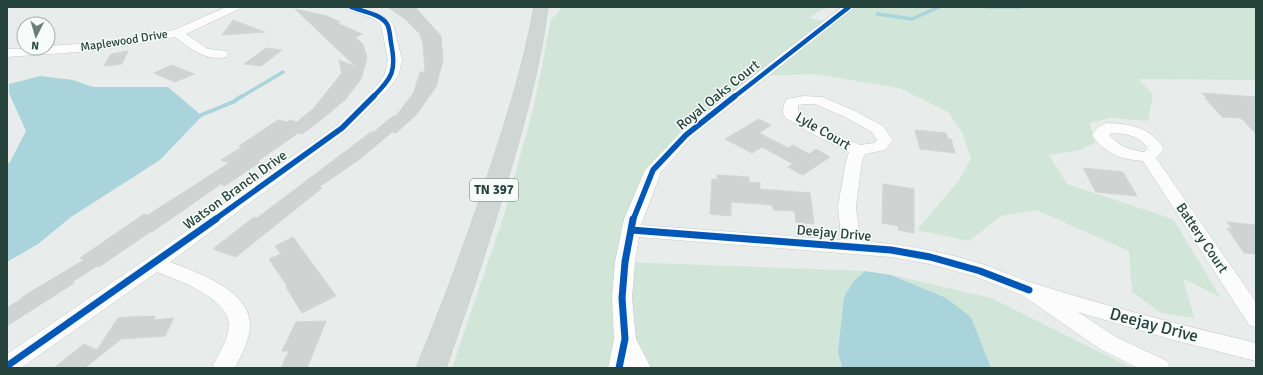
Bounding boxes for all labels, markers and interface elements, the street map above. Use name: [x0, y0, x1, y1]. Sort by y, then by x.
north arrow: [16, 16, 56, 56]
street label: Maplewood Drive: [79, 27, 169, 55]
text: N: [31, 39, 40, 52]
street label: Royal Oaks Court: [673, 56, 763, 134]
street label: Lyle Court: [792, 108, 854, 154]
street label: Watson Branch Drive: [180, 147, 290, 233]
road number: TN 397: [470, 179, 518, 201]
street label: Battery Court: [1172, 200, 1232, 276]
street label: Deejay Drive: [796, 221, 872, 245]
street label: Deejay Drive: [1107, 303, 1201, 347]

